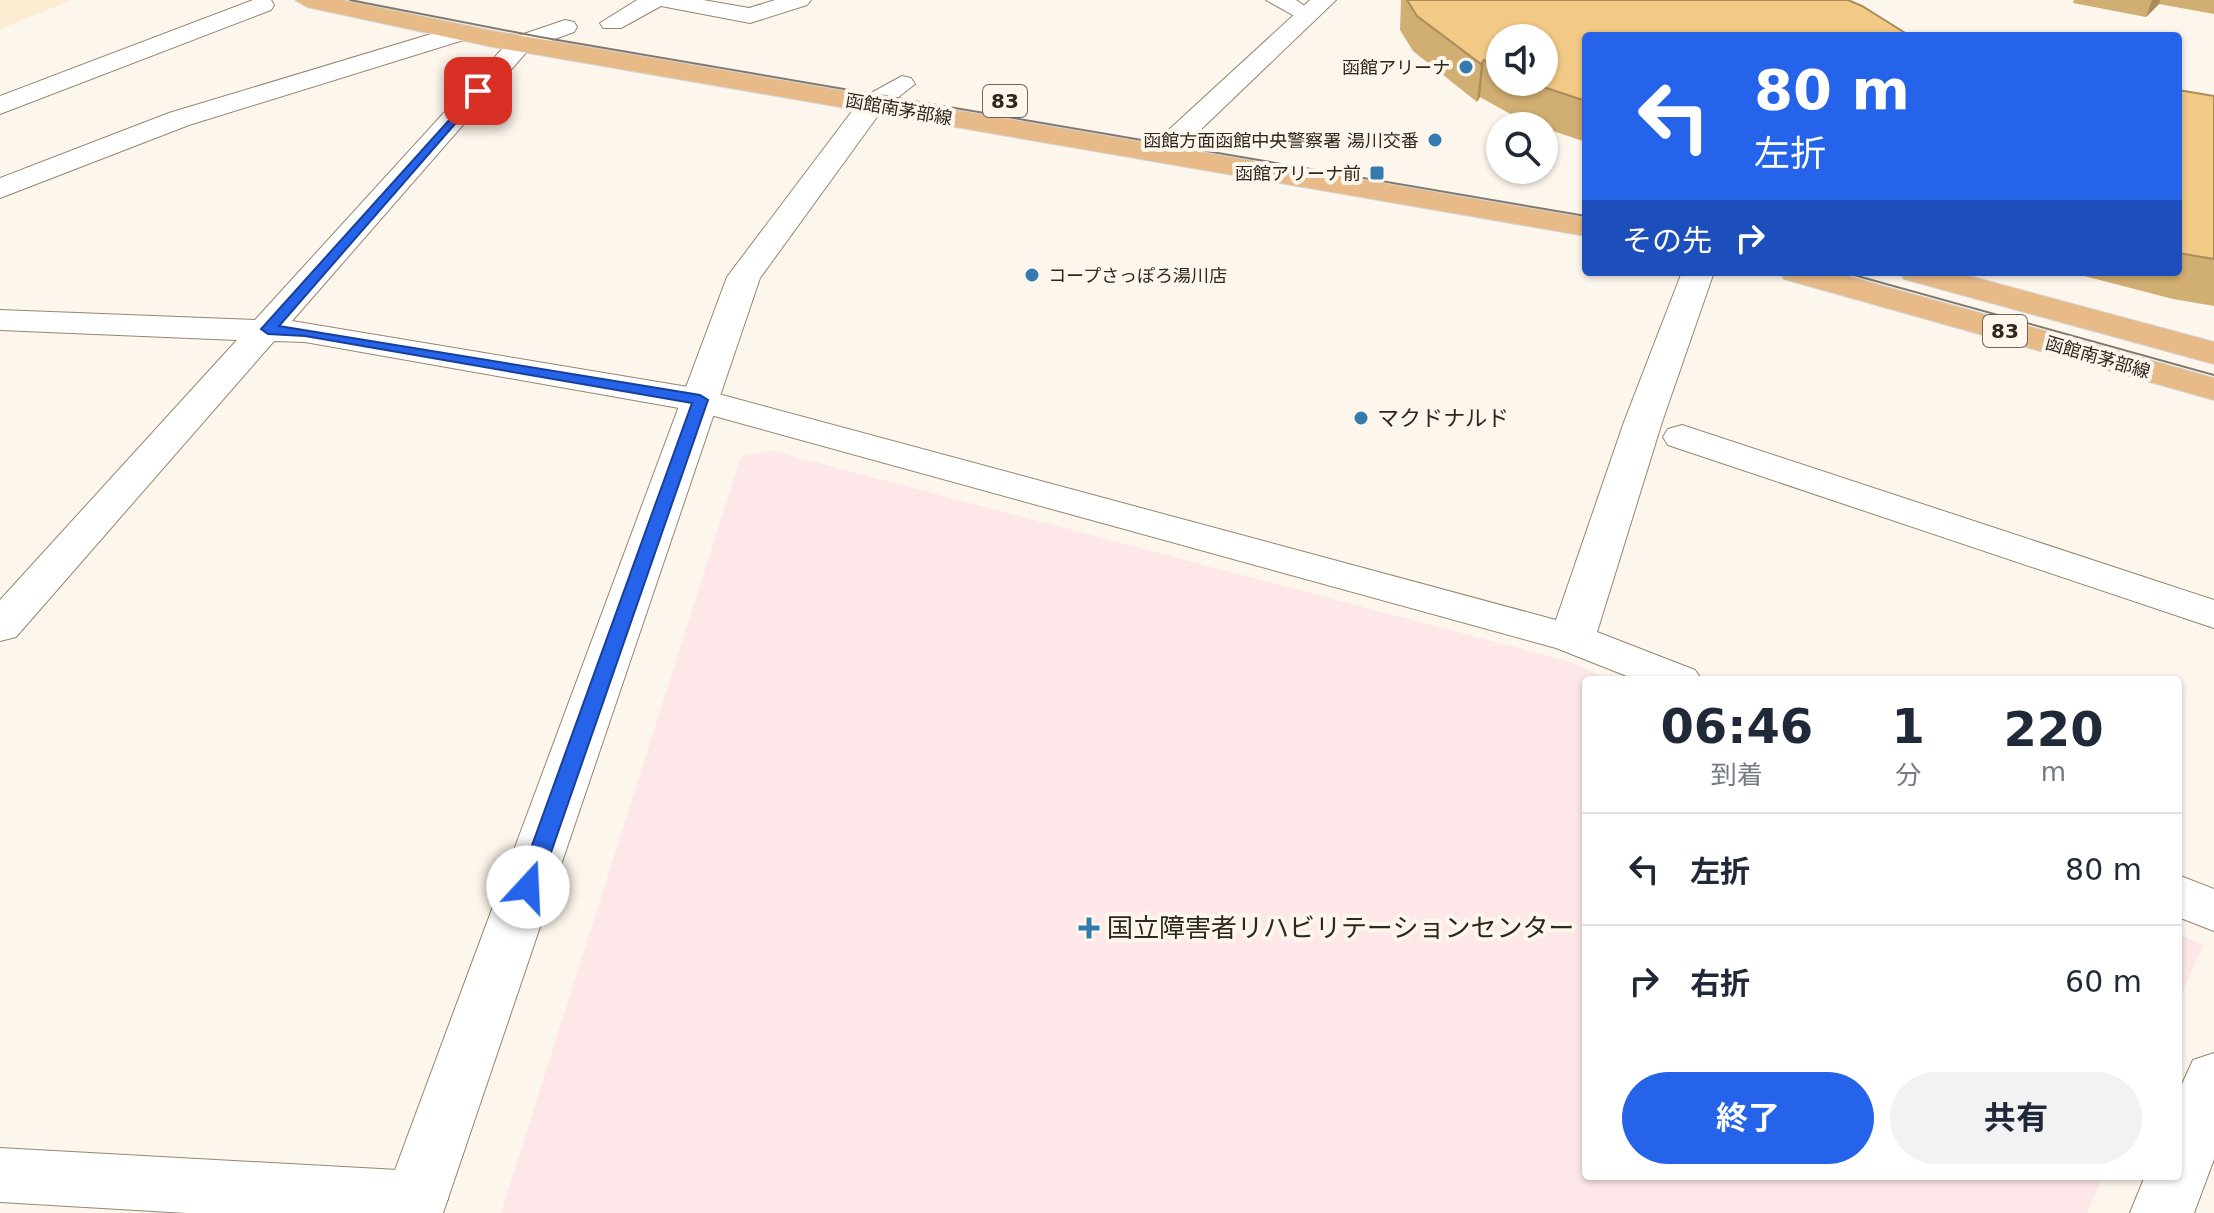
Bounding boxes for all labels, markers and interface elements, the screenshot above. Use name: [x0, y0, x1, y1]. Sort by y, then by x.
map controls: [1486, 24, 1558, 184]
button: sound: [1486, 24, 1558, 96]
pin: [444, 57, 512, 125]
place label: 函館アリーナ: [1342, 57, 1450, 78]
text: 80 m: [1754, 57, 1910, 122]
marker: 函館アリーナ: [1457, 58, 1475, 76]
icon: left: [1622, 64, 1726, 168]
icon: arrive: [456, 69, 500, 113]
road number: 83: [983, 85, 1027, 117]
street label: 函館南茅部線: [844, 89, 954, 129]
button: search: [1486, 112, 1558, 184]
place label: 函館方面函館中央警察署 湯川交番: [1143, 130, 1419, 151]
marker: 函館方面函館中央警察署 湯川交番: [1426, 131, 1444, 149]
text: 左折: [1754, 133, 1826, 174]
place label: 函館アリーナ前: [1235, 163, 1361, 184]
marker: 函館アリーナ前: [1368, 164, 1386, 182]
icon: right: [1728, 216, 1772, 260]
text: その先: [1622, 223, 1712, 258]
place label: コープさっぽろ湯川店: [1048, 265, 1227, 286]
marker: コープさっぽろ湯川店: [1023, 266, 1041, 284]
road number: 83: [1983, 315, 2027, 347]
street label: 函館南茅部線: [2043, 332, 2153, 382]
place label: マクドナルド: [1377, 406, 1509, 431]
marker: マクドナルド: [1352, 409, 1370, 427]
text: 06:46: [1660, 698, 1813, 754]
text: 1: [1892, 698, 1925, 754]
text: 220: [2003, 701, 2104, 757]
text: m: [2041, 757, 2066, 787]
text: 到着: [1711, 760, 1763, 790]
text: 分: [1895, 760, 1921, 790]
position arrow: [486, 845, 570, 929]
icon: left: [1622, 847, 1666, 891]
text: 80 m: [2065, 852, 2142, 887]
text: 左折: [1690, 854, 1750, 889]
place label: 国立障害者リハビリテーションセンター: [1107, 913, 1574, 943]
marker: 国立障害者リハビリテーションセンター: [1078, 917, 1100, 939]
icon: right: [1622, 959, 1666, 1003]
text: 60 m: [2065, 964, 2142, 999]
text: 右折: [1690, 966, 1750, 1001]
button: 終了: [1622, 1072, 1874, 1164]
button: 共有: [1890, 1072, 2142, 1164]

